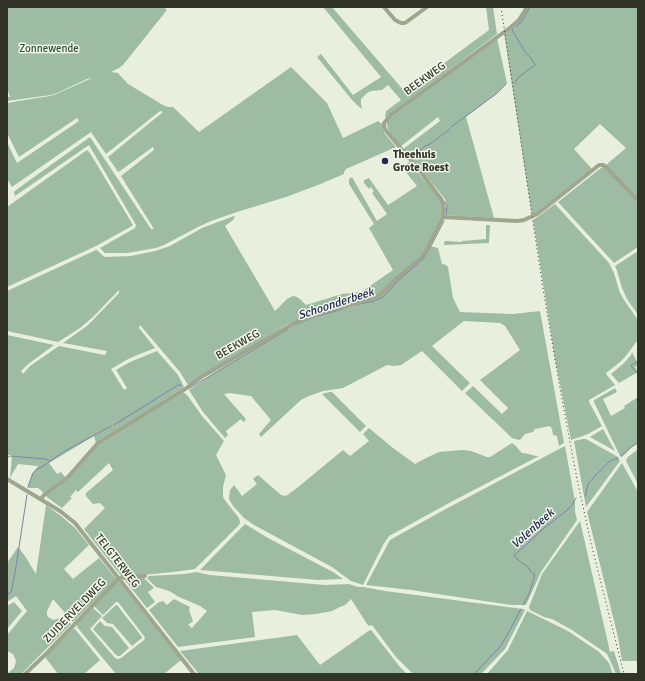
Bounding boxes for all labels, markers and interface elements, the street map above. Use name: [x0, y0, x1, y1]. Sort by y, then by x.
park label: Zonnewende: [19, 42, 79, 56]
street label: BEEKWEG: [402, 59, 448, 99]
place label: Theehuis Grote Roest: [393, 148, 449, 174]
marker: Theehuis Grote Roest: [380, 156, 390, 166]
water label: Schoonderbeek: [296, 285, 376, 323]
street label: BEEKWEG: [214, 327, 262, 363]
water label: Volenbeek: [509, 506, 557, 552]
street label: TELGTERWEG: [92, 531, 142, 591]
street label: ZUIDERVELDWEG: [41, 576, 109, 646]

